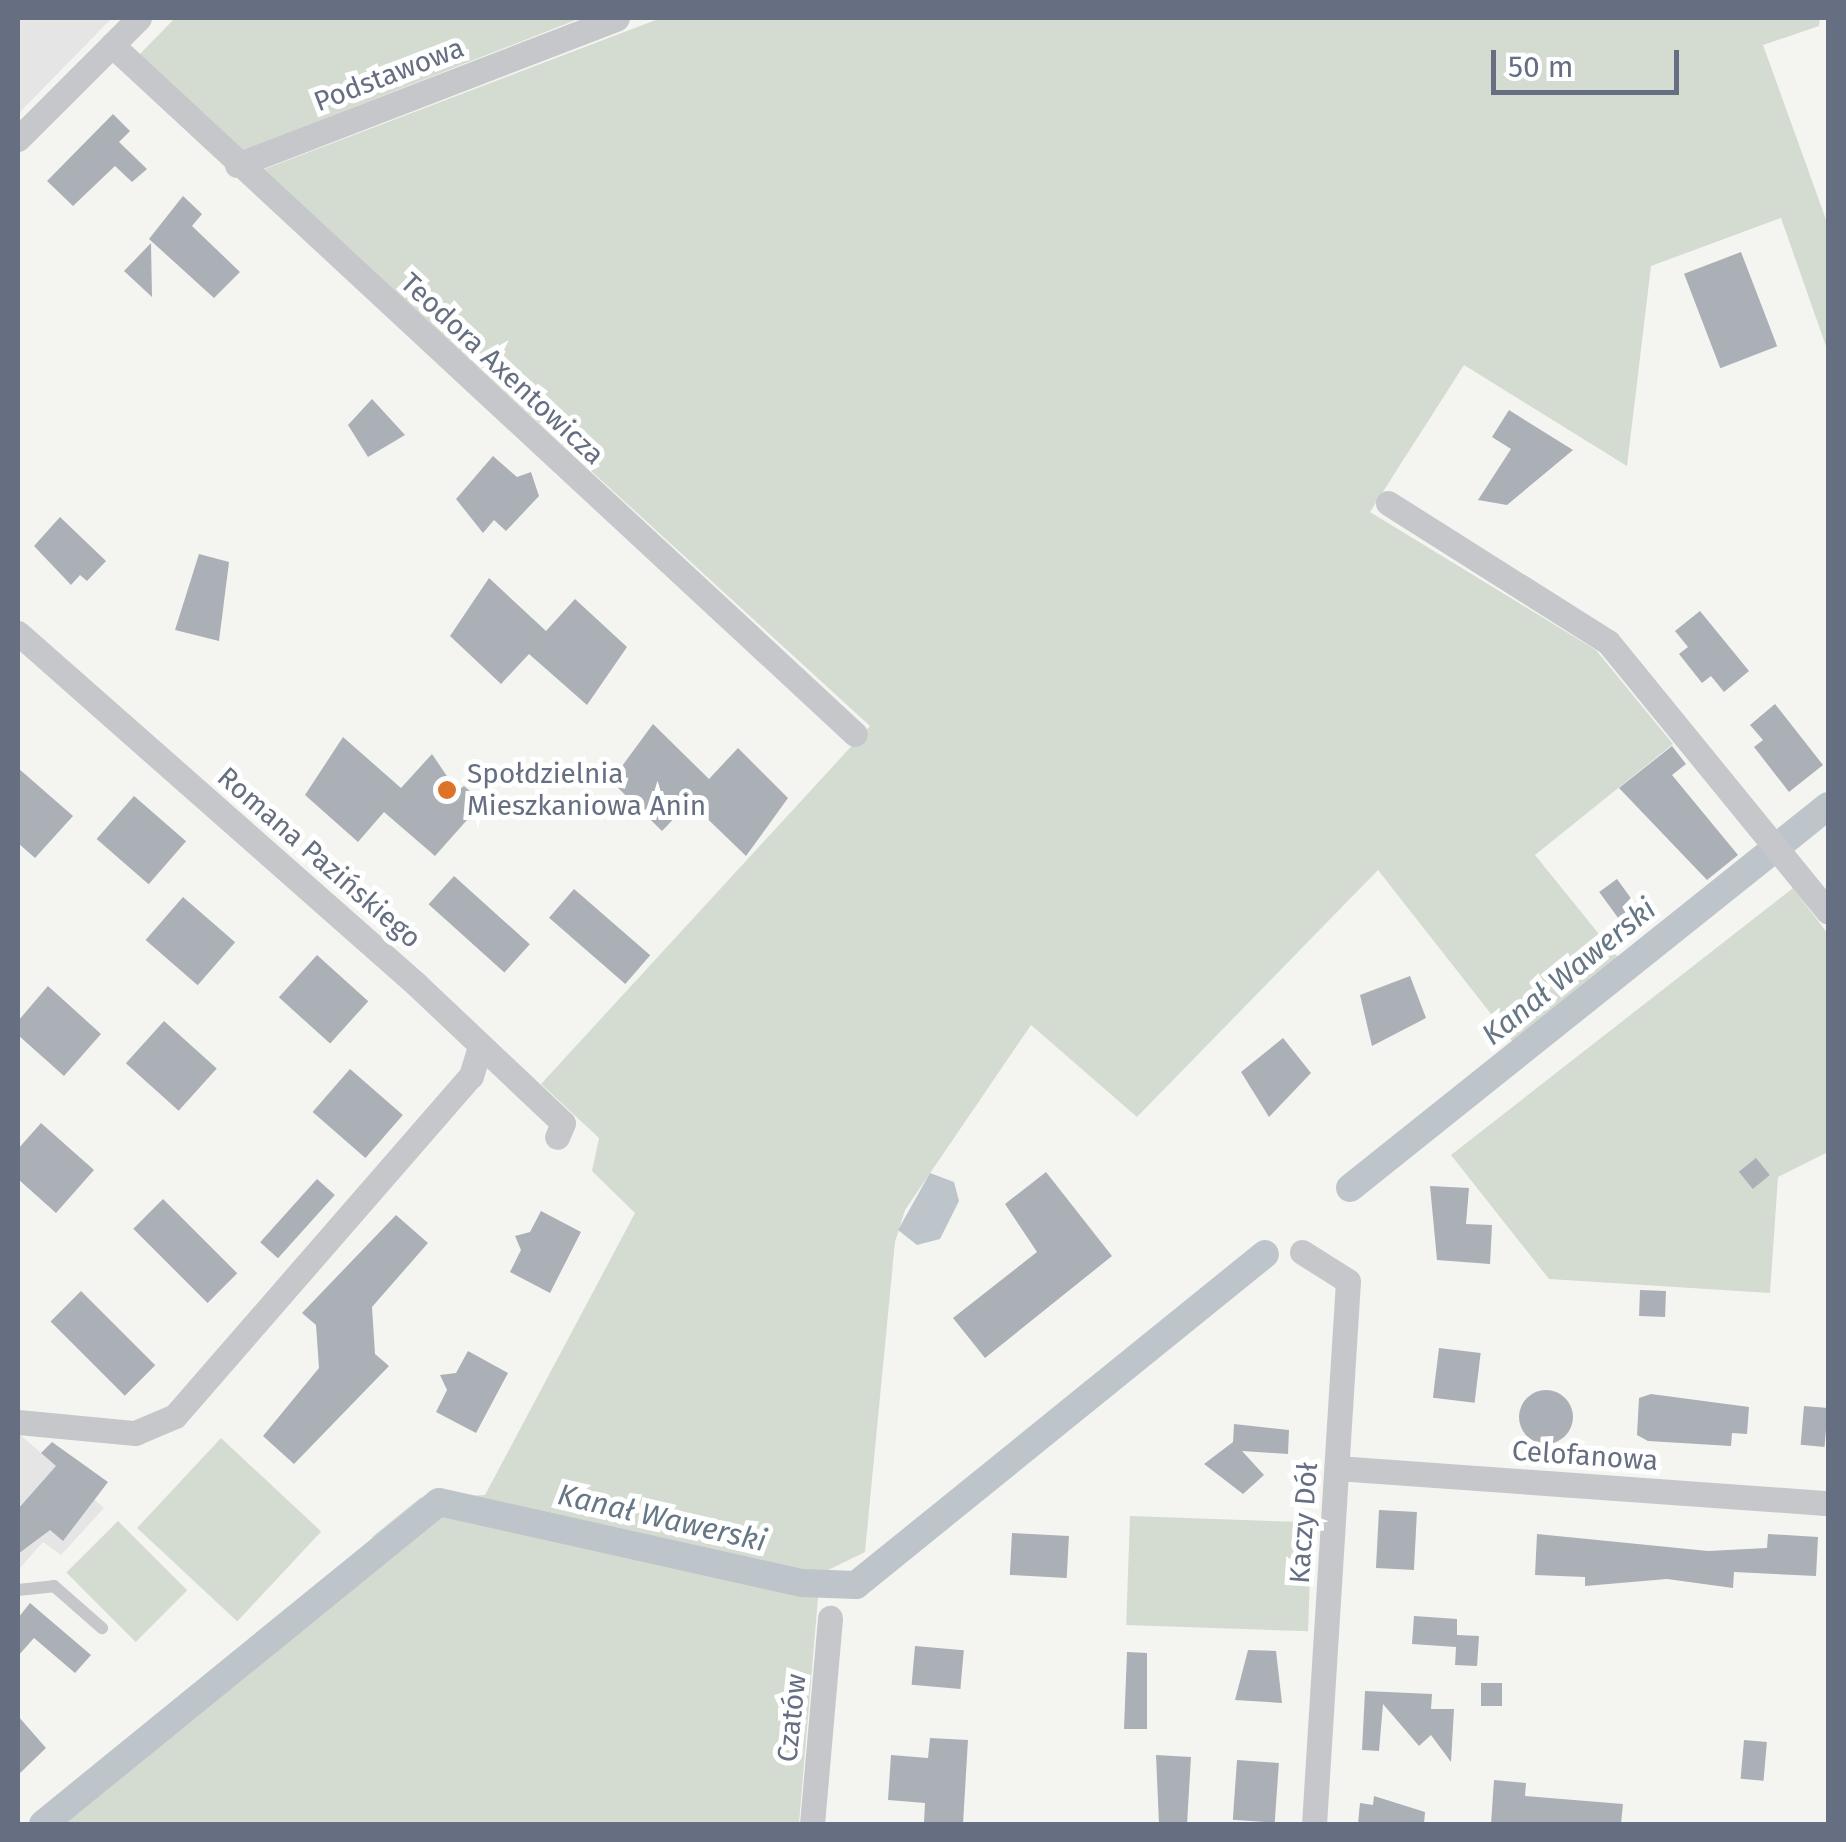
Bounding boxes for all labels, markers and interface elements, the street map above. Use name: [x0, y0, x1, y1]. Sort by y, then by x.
scale bar: [1496, 30, 1684, 92]
street label: Podstawowa: [309, 31, 469, 119]
text: 50 m: [1508, 49, 1573, 85]
street label: Teodora Axentowicza: [393, 266, 611, 472]
place label: Społdzielnia Mieszkaniowa Anin: [467, 757, 706, 823]
street label: Romana Pazińskiego: [210, 760, 428, 956]
marker: Społdzielnia Mieszkaniowa Anin: [436, 779, 458, 801]
water label: Kanał Wawerski: [1475, 891, 1663, 1053]
street label: Celofanowa: [1511, 1434, 1659, 1478]
street label: Kaczy Dół: [1283, 1461, 1325, 1585]
water label: Kanał Wawerski: [554, 1477, 770, 1559]
street label: Czatów: [771, 1672, 813, 1764]

